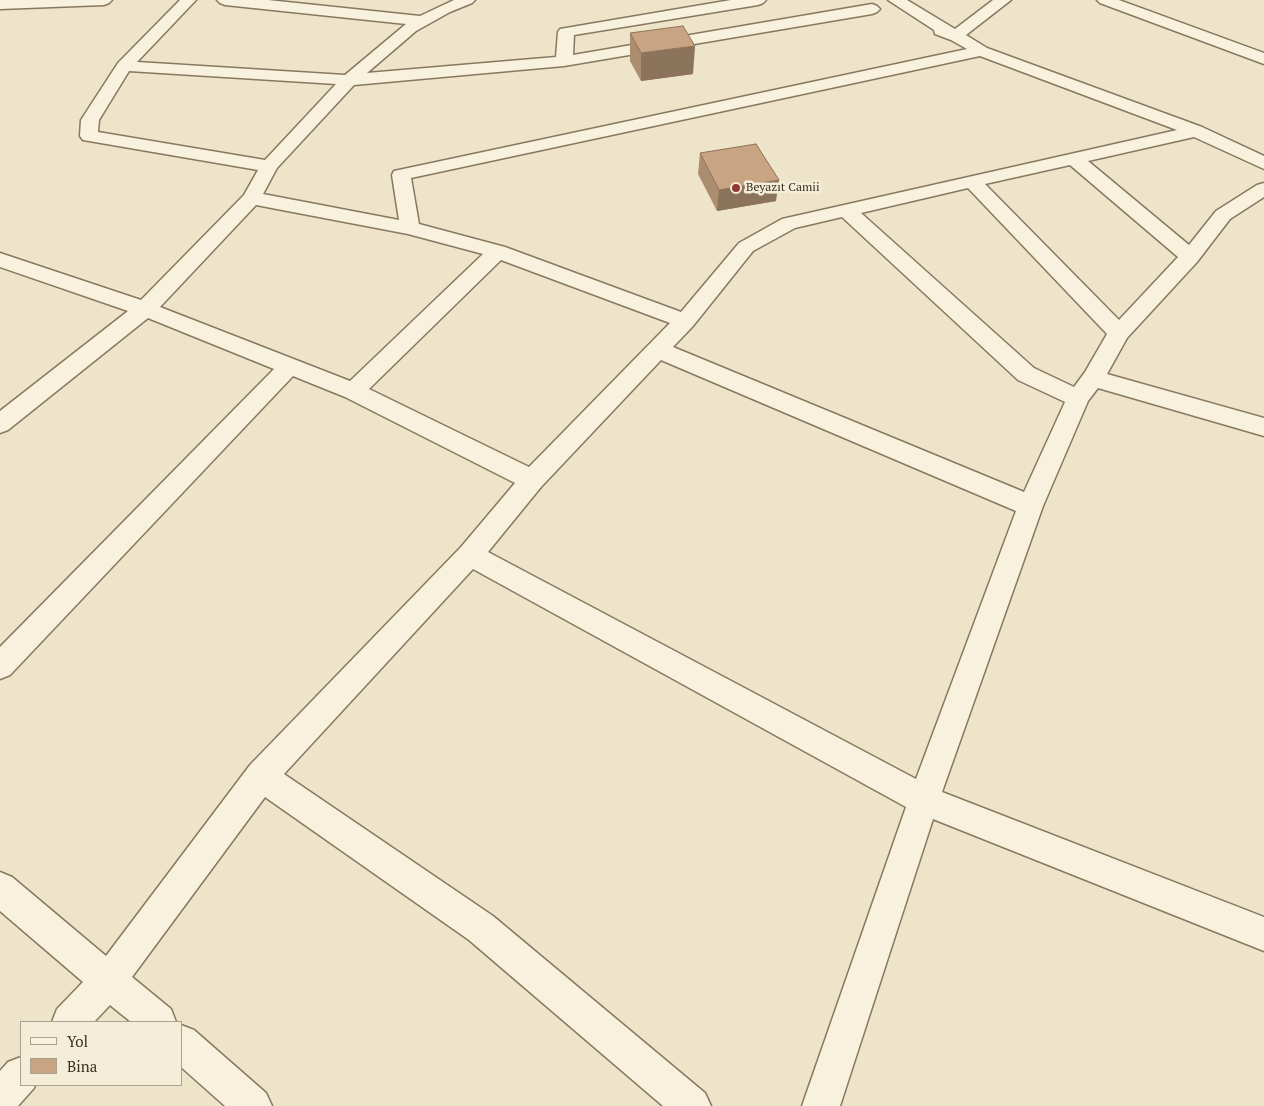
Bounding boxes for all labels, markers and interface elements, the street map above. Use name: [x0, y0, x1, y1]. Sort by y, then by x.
place label: Beyazıt Camii: [746, 181, 820, 195]
marker: Beyazıt Camii: [730, 182, 742, 194]
legend: [20, 1021, 182, 1086]
text: Yol: [67, 1031, 88, 1051]
text: Bina: [67, 1056, 97, 1076]

